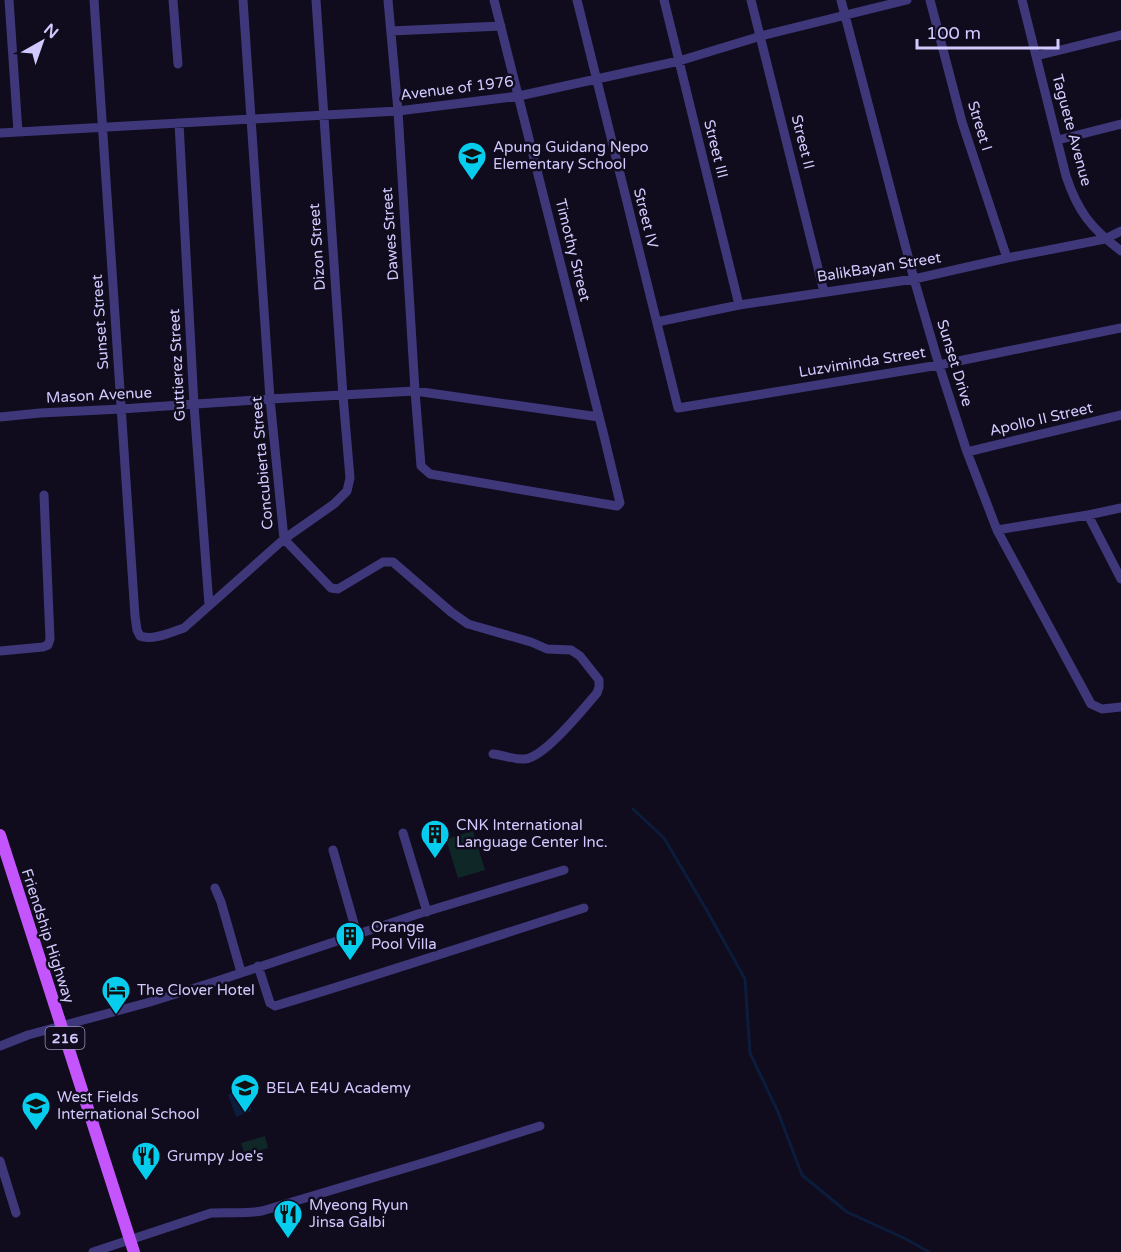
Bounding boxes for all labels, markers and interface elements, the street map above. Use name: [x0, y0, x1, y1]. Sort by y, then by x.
north arrow: [12, 12, 72, 72]
scale bar: [917, 12, 1058, 50]
text: N: [40, 19, 62, 43]
text: 100 m: [926, 22, 981, 44]
street label: Avenue of 1976: [399, 72, 515, 104]
street label: Taguete Avenue: [1048, 72, 1096, 188]
street label: Street I: [964, 99, 996, 153]
street label: Street II: [788, 113, 818, 171]
street label: Street III: [700, 118, 732, 180]
place label: Apung Guidang Nepo Elementary School: [493, 138, 649, 173]
school or university icon: Apung Guidang Nepo Elementary School: [456, 140, 488, 182]
street label: Dawes Street: [378, 186, 402, 281]
street label: Street IV: [630, 186, 662, 251]
street label: Timothy Street: [552, 197, 595, 303]
street label: Dizon Street: [305, 203, 329, 291]
street label: BalikBayan Street: [816, 248, 943, 286]
street label: Sunset Street: [88, 273, 112, 370]
street label: Guttierez Street: [165, 308, 189, 422]
street label: Sunset Drive: [933, 317, 977, 409]
street label: Luzviminda Street: [797, 343, 927, 381]
street label: Mason Avenue: [46, 383, 152, 407]
street label: Concubierta Street: [247, 395, 277, 530]
street label: Apollo II Street: [988, 398, 1095, 440]
place label: CNK International Language Center Inc.: [456, 816, 608, 851]
building icon: CNK International Language Center Inc.: [419, 818, 451, 860]
street label: Friendship Highway: [18, 867, 78, 1005]
place label: Orange Pool Villa: [371, 918, 437, 953]
building icon: Orange Pool Villa: [334, 920, 366, 962]
hotel icon: The Clover Hotel: [100, 974, 132, 1016]
place label: The Clover Hotel: [137, 981, 255, 999]
road number: 216: [46, 1027, 84, 1049]
school or university icon: BELA E4U Academy: [229, 1072, 261, 1114]
place label: BELA E4U Academy: [266, 1079, 411, 1097]
place label: West Fields International School: [57, 1088, 199, 1123]
school or university icon: West Fields International School: [20, 1090, 52, 1132]
restaurant icon: Grumpy Joe's: [130, 1140, 162, 1182]
place label: Grumpy Joe's: [167, 1147, 263, 1165]
place label: Myeong Ryun Jinsa Galbi: [309, 1196, 408, 1231]
restaurant icon: Myeong Ryun Jinsa Galbi: [272, 1198, 304, 1240]

